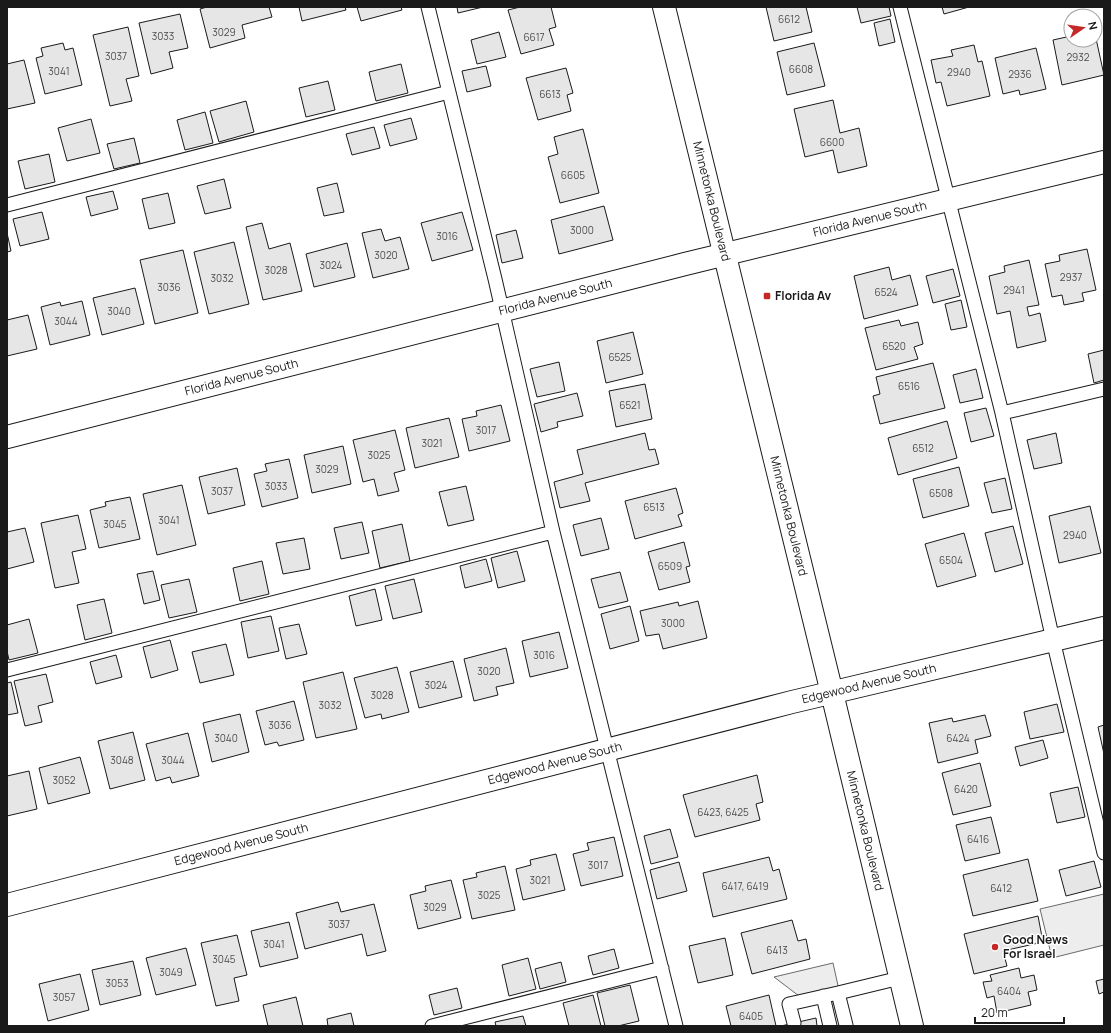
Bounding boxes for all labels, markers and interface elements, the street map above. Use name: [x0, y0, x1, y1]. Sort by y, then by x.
north arrow: [1063, 8, 1103, 48]
house number: 6612: [778, 12, 800, 26]
text: N: [1085, 20, 1101, 31]
house number: 3029: [212, 25, 236, 39]
house number: 3033: [152, 29, 174, 43]
house number: 6617: [523, 30, 545, 44]
house number: 3037: [105, 49, 127, 63]
house number: 2932: [1066, 50, 1090, 64]
house number: 6608: [789, 62, 813, 76]
house number: 3041: [48, 64, 70, 78]
house number: 2940: [947, 65, 971, 79]
house number: 2936: [1008, 67, 1032, 81]
house number: 6613: [539, 87, 561, 101]
house number: 6600: [820, 135, 844, 149]
street label: Minnetonka Boulevard: [689, 139, 735, 263]
house number: 6605: [561, 168, 585, 182]
street label: Florida Avenue South: [811, 196, 928, 241]
house number: 3000: [570, 223, 594, 237]
house number: 3016: [436, 229, 458, 243]
house number: 3020: [374, 248, 398, 262]
house number: 3024: [319, 258, 343, 272]
house number: 3028: [264, 263, 288, 277]
house number: 2937: [1060, 270, 1082, 284]
house number: 3032: [211, 271, 234, 285]
street label: Florida Avenue South: [497, 274, 614, 319]
house number: 3036: [157, 280, 181, 294]
house number: 2941: [1003, 283, 1025, 297]
house number: 6524: [874, 285, 898, 299]
place label: Florida Av: [775, 287, 832, 304]
marker: Florida Av: [762, 291, 772, 301]
house number: 3040: [107, 304, 131, 318]
house number: 3044: [54, 314, 78, 328]
house number: 6520: [882, 339, 906, 353]
house number: 6525: [608, 350, 632, 364]
street label: Florida Avenue South: [183, 354, 300, 399]
house number: 6516: [898, 379, 920, 393]
house number: 6521: [619, 398, 641, 412]
house number: 3017: [476, 423, 496, 437]
house number: 3021: [421, 436, 443, 450]
house number: 6512: [912, 441, 934, 455]
house number: 3025: [367, 448, 391, 462]
street label: Minnetonka Boulevard: [766, 454, 812, 578]
house number: 3029: [315, 462, 339, 476]
house number: 3033: [265, 479, 287, 493]
house number: 3037: [211, 484, 233, 498]
house number: 6508: [929, 486, 953, 500]
house number: 6513: [643, 500, 665, 514]
house number: 3041: [158, 513, 180, 527]
house number: 3045: [103, 517, 127, 531]
house number: 2940: [1063, 528, 1087, 542]
house number: 6504: [939, 553, 963, 567]
house number: 6509: [658, 559, 682, 573]
house number: 3000: [661, 616, 685, 630]
house number: 3016: [533, 648, 555, 662]
street label: Edgewood Avenue South: [800, 659, 938, 707]
house number: 3020: [477, 664, 501, 678]
house number: 3024: [424, 678, 448, 692]
house number: 3028: [370, 688, 394, 702]
house number: 3032: [319, 698, 342, 712]
house number: 3036: [268, 718, 292, 732]
house number: 3040: [214, 731, 238, 745]
house number: 6424: [946, 731, 970, 745]
street label: Edgewood Avenue South: [486, 737, 624, 788]
house number: 3048: [110, 753, 134, 767]
house number: 3044: [161, 753, 185, 767]
street label: Minnetonka Boulevard: [843, 769, 888, 892]
house number: 3052: [53, 773, 76, 787]
house number: 6420: [954, 782, 978, 796]
house number: 6423, 6425: [697, 805, 749, 819]
street label: Edgewood Avenue South: [172, 818, 310, 869]
house number: 6416: [967, 832, 989, 846]
house number: 3017: [588, 858, 608, 872]
house number: 3021: [529, 873, 551, 887]
house number: 6417, 6419: [721, 879, 769, 893]
house number: 6412: [990, 881, 1012, 895]
house number: 3025: [477, 888, 501, 902]
house number: 3029: [423, 900, 447, 914]
house number: 3037: [328, 917, 350, 931]
place label: Good News For Israel: [1003, 931, 1068, 962]
house number: 3041: [263, 937, 285, 951]
marker: Good News For Israel: [990, 942, 1000, 952]
house number: 6413: [766, 943, 788, 957]
house number: 3045: [212, 952, 236, 966]
house number: 3049: [159, 965, 183, 979]
house number: 3053: [106, 976, 128, 990]
house number: 6404: [997, 984, 1021, 998]
house number: 3057: [53, 990, 75, 1004]
scale bar: [975, 999, 1064, 1025]
text: 20 m: [981, 1004, 1008, 1021]
house number: 6405: [739, 1009, 763, 1023]

